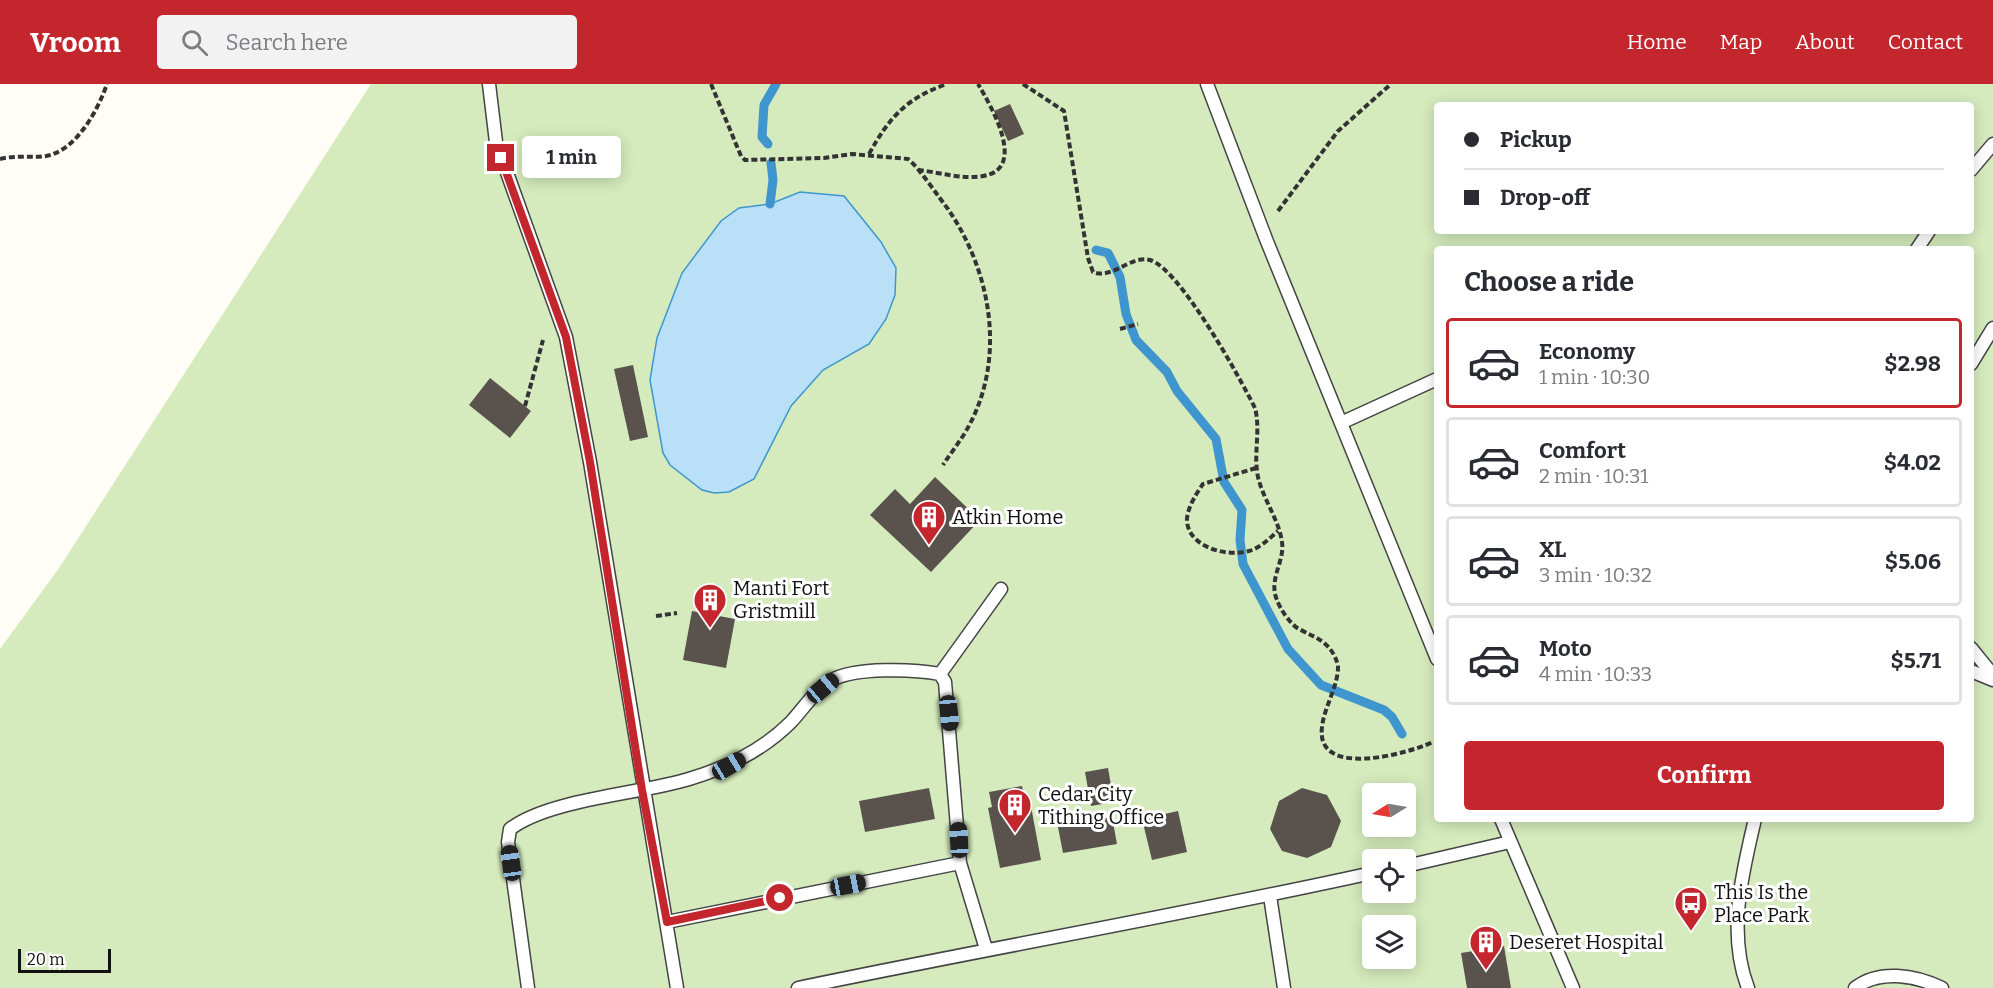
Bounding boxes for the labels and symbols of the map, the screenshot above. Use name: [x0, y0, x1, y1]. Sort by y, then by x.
callout: 1 min: [522, 137, 621, 179]
route end: [487, 144, 514, 171]
building icon: Atkin Home: [911, 499, 947, 546]
place label: Atkin Home: [952, 505, 1063, 529]
place label: Manti Fort Gristmill: [733, 576, 829, 623]
building icon: Manti Fort Gristmill: [692, 582, 728, 629]
car: [803, 670, 843, 706]
car: [938, 694, 960, 732]
car: [709, 749, 749, 783]
place label: Cedar City Tithing Office: [1038, 782, 1164, 829]
north arrow: [1362, 783, 1416, 837]
building icon: Cedar City Tithing Office: [997, 787, 1033, 834]
car: [949, 822, 969, 858]
car: [500, 844, 522, 882]
car: [829, 873, 867, 897]
place label: This Is the Place Park: [1714, 880, 1810, 927]
route start: [766, 884, 793, 911]
bus stop icon: This Is the Place Park: [1673, 885, 1709, 932]
building icon: Deseret Hospital: [1468, 924, 1504, 971]
place label: Deseret Hospital: [1509, 930, 1664, 954]
scale bar: [18, 946, 111, 974]

